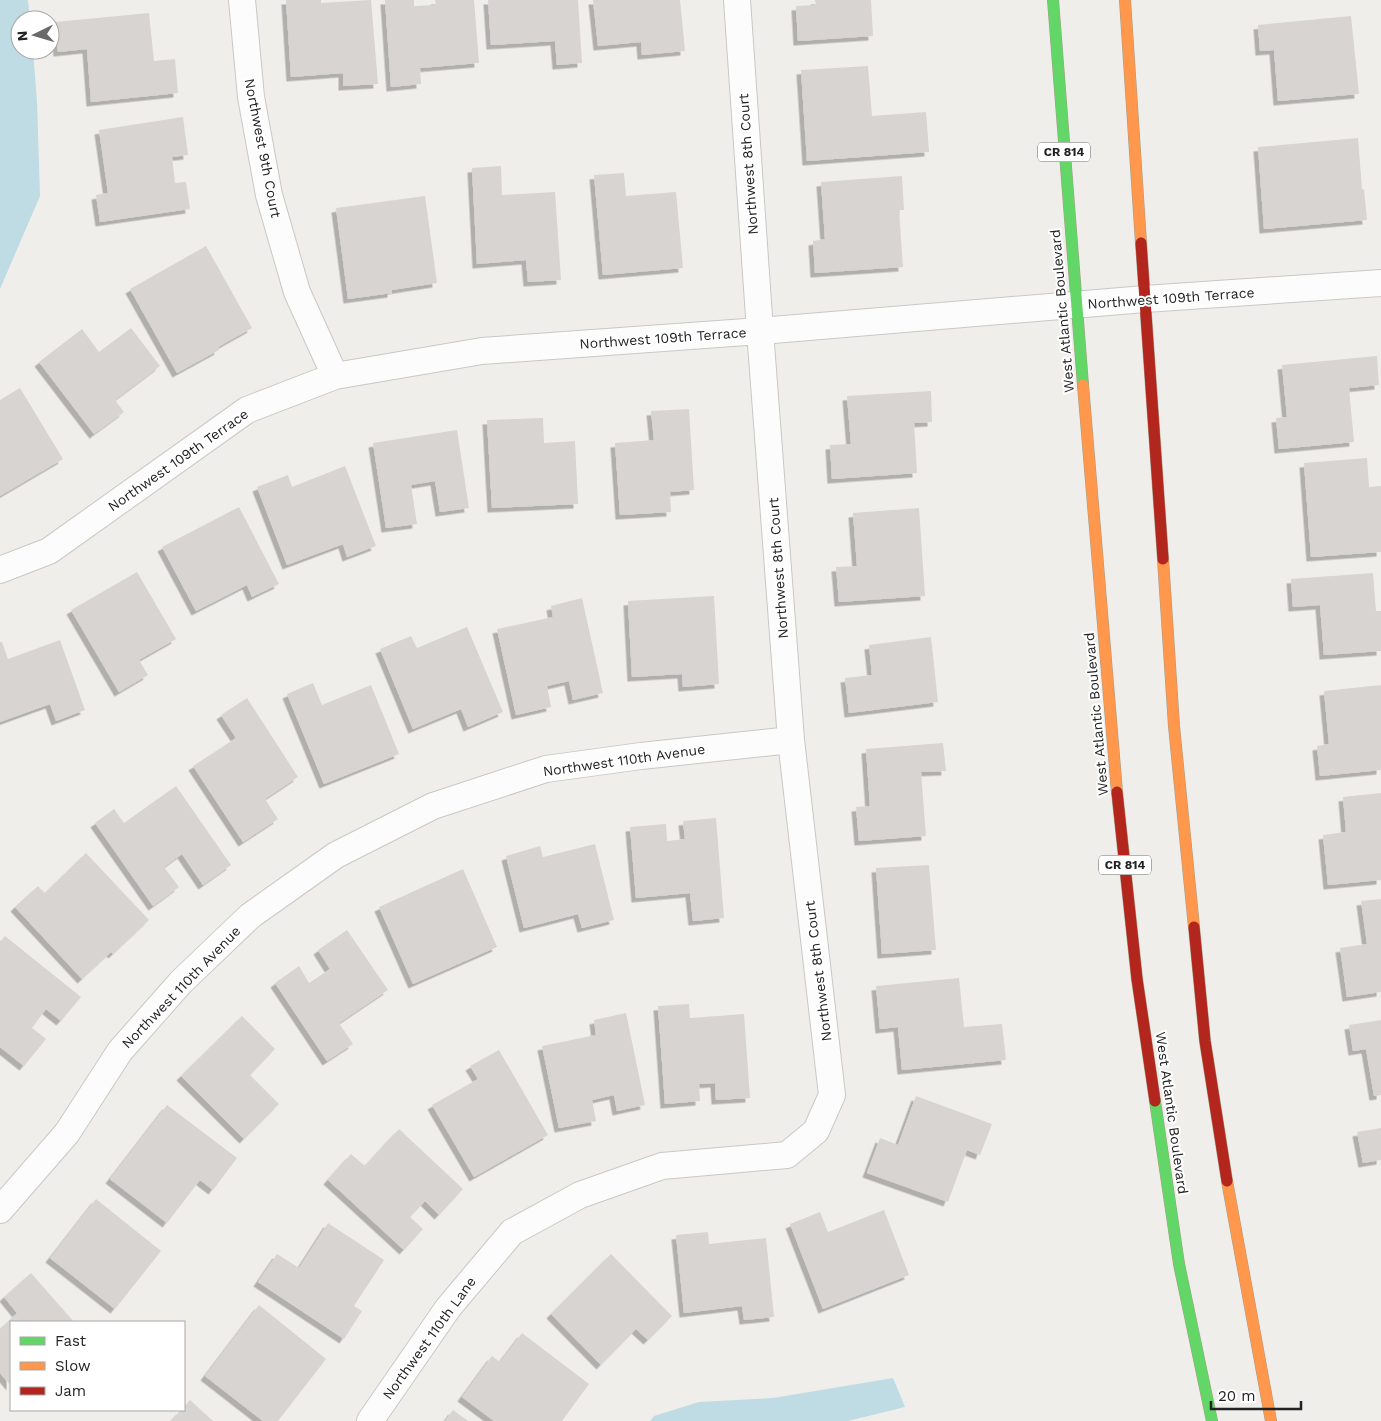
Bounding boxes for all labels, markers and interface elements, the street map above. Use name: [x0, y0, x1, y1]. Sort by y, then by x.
north arrow: [10, 10, 60, 60]
text: N: [14, 30, 30, 42]
street label: Northwest 9th Court: [242, 77, 284, 219]
street label: Northwest 8th Court: [735, 93, 761, 235]
road number: CR 814: [1038, 142, 1090, 162]
street label: West Atlantic Boulevard: [1047, 229, 1077, 393]
street label: Northwest 109th Terrace: [1087, 284, 1255, 312]
street label: Northwest 109th Terrace: [579, 324, 747, 352]
street label: Northwest 109th Terrace: [105, 405, 251, 515]
street label: Northwest 8th Court: [765, 497, 791, 639]
street label: West Atlantic Boulevard: [1081, 632, 1111, 796]
street label: Northwest 110th Avenue: [542, 741, 706, 779]
road number: CR 814: [1099, 856, 1151, 874]
street label: Northwest 8th Court: [801, 900, 835, 1042]
street label: Northwest 110th Avenue: [118, 923, 244, 1051]
street label: West Atlantic Boulevard: [1153, 1031, 1191, 1195]
street label: Northwest 110th Lane: [379, 1274, 479, 1402]
legend: [10, 1321, 185, 1411]
text: Fast: [55, 1332, 87, 1350]
text: Slow: [55, 1357, 91, 1375]
scale bar: [1211, 1378, 1301, 1410]
text: Jam: [55, 1382, 86, 1400]
text: 20 m: [1218, 1387, 1256, 1405]

